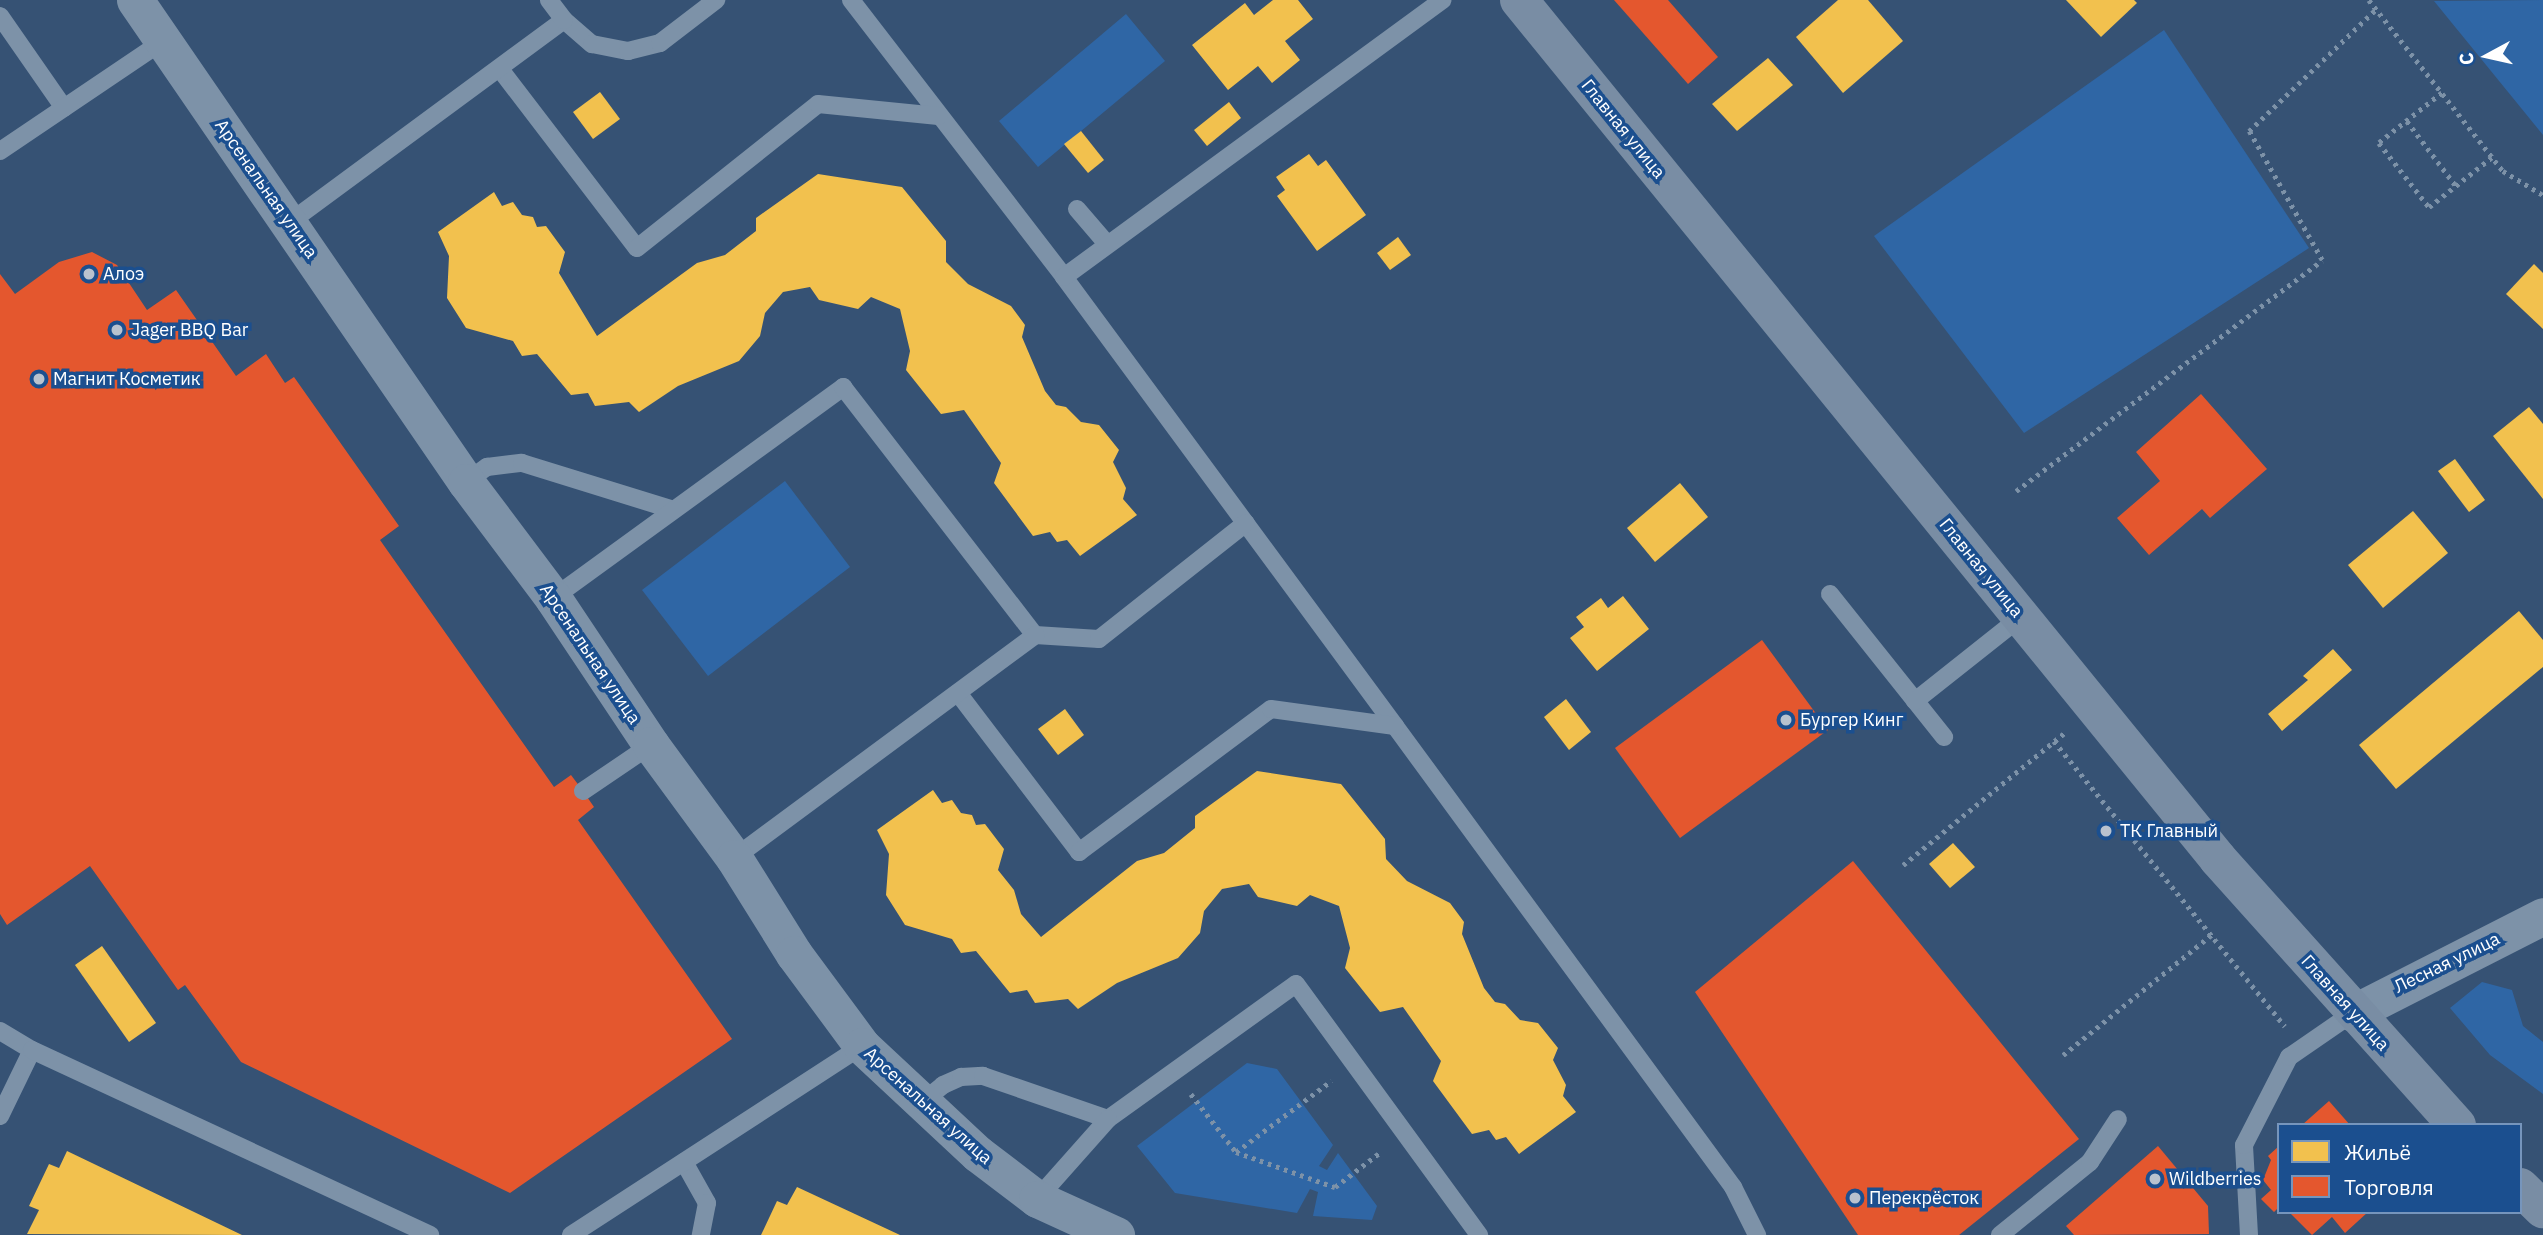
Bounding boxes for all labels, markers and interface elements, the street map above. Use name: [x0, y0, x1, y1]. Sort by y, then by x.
north arrow: [2452, 21, 2522, 91]
text: С: [2453, 51, 2479, 67]
street label: Главная улица: [1576, 75, 1670, 183]
street label: Арсенальная улица: [210, 115, 322, 263]
place label: Алоэ: [103, 263, 144, 285]
marker: Алоэ: [81, 266, 97, 282]
place label: Jager BBQ Bar: [131, 319, 248, 341]
marker: Jager BBQ Bar: [109, 322, 125, 338]
place label: Магнит Косметик: [53, 368, 201, 390]
marker: Магнит Косметик: [31, 371, 47, 387]
street label: Главная улица: [1934, 514, 2028, 622]
street label: Арсенальная улица: [535, 580, 645, 728]
place label: Бургер Кинг: [1800, 709, 1903, 731]
marker: Бургер Кинг: [1778, 712, 1794, 728]
place label: ТК Главный: [2120, 820, 2218, 842]
marker: ТК Главный: [2098, 823, 2114, 839]
street label: Лесная улица: [2391, 928, 2503, 998]
street label: Главная улица: [2296, 951, 2394, 1055]
street label: Арсенальная улица: [860, 1043, 996, 1169]
legend: [2277, 1123, 2522, 1214]
text: Жильё: [2344, 1138, 2411, 1166]
place label: Wildberries: [2169, 1168, 2262, 1190]
marker: Wildberries: [2147, 1171, 2163, 1187]
text: Торговля: [2344, 1173, 2434, 1201]
place label: Перекрёсток: [1869, 1187, 1979, 1209]
marker: Перекрёсток: [1847, 1190, 1863, 1206]

